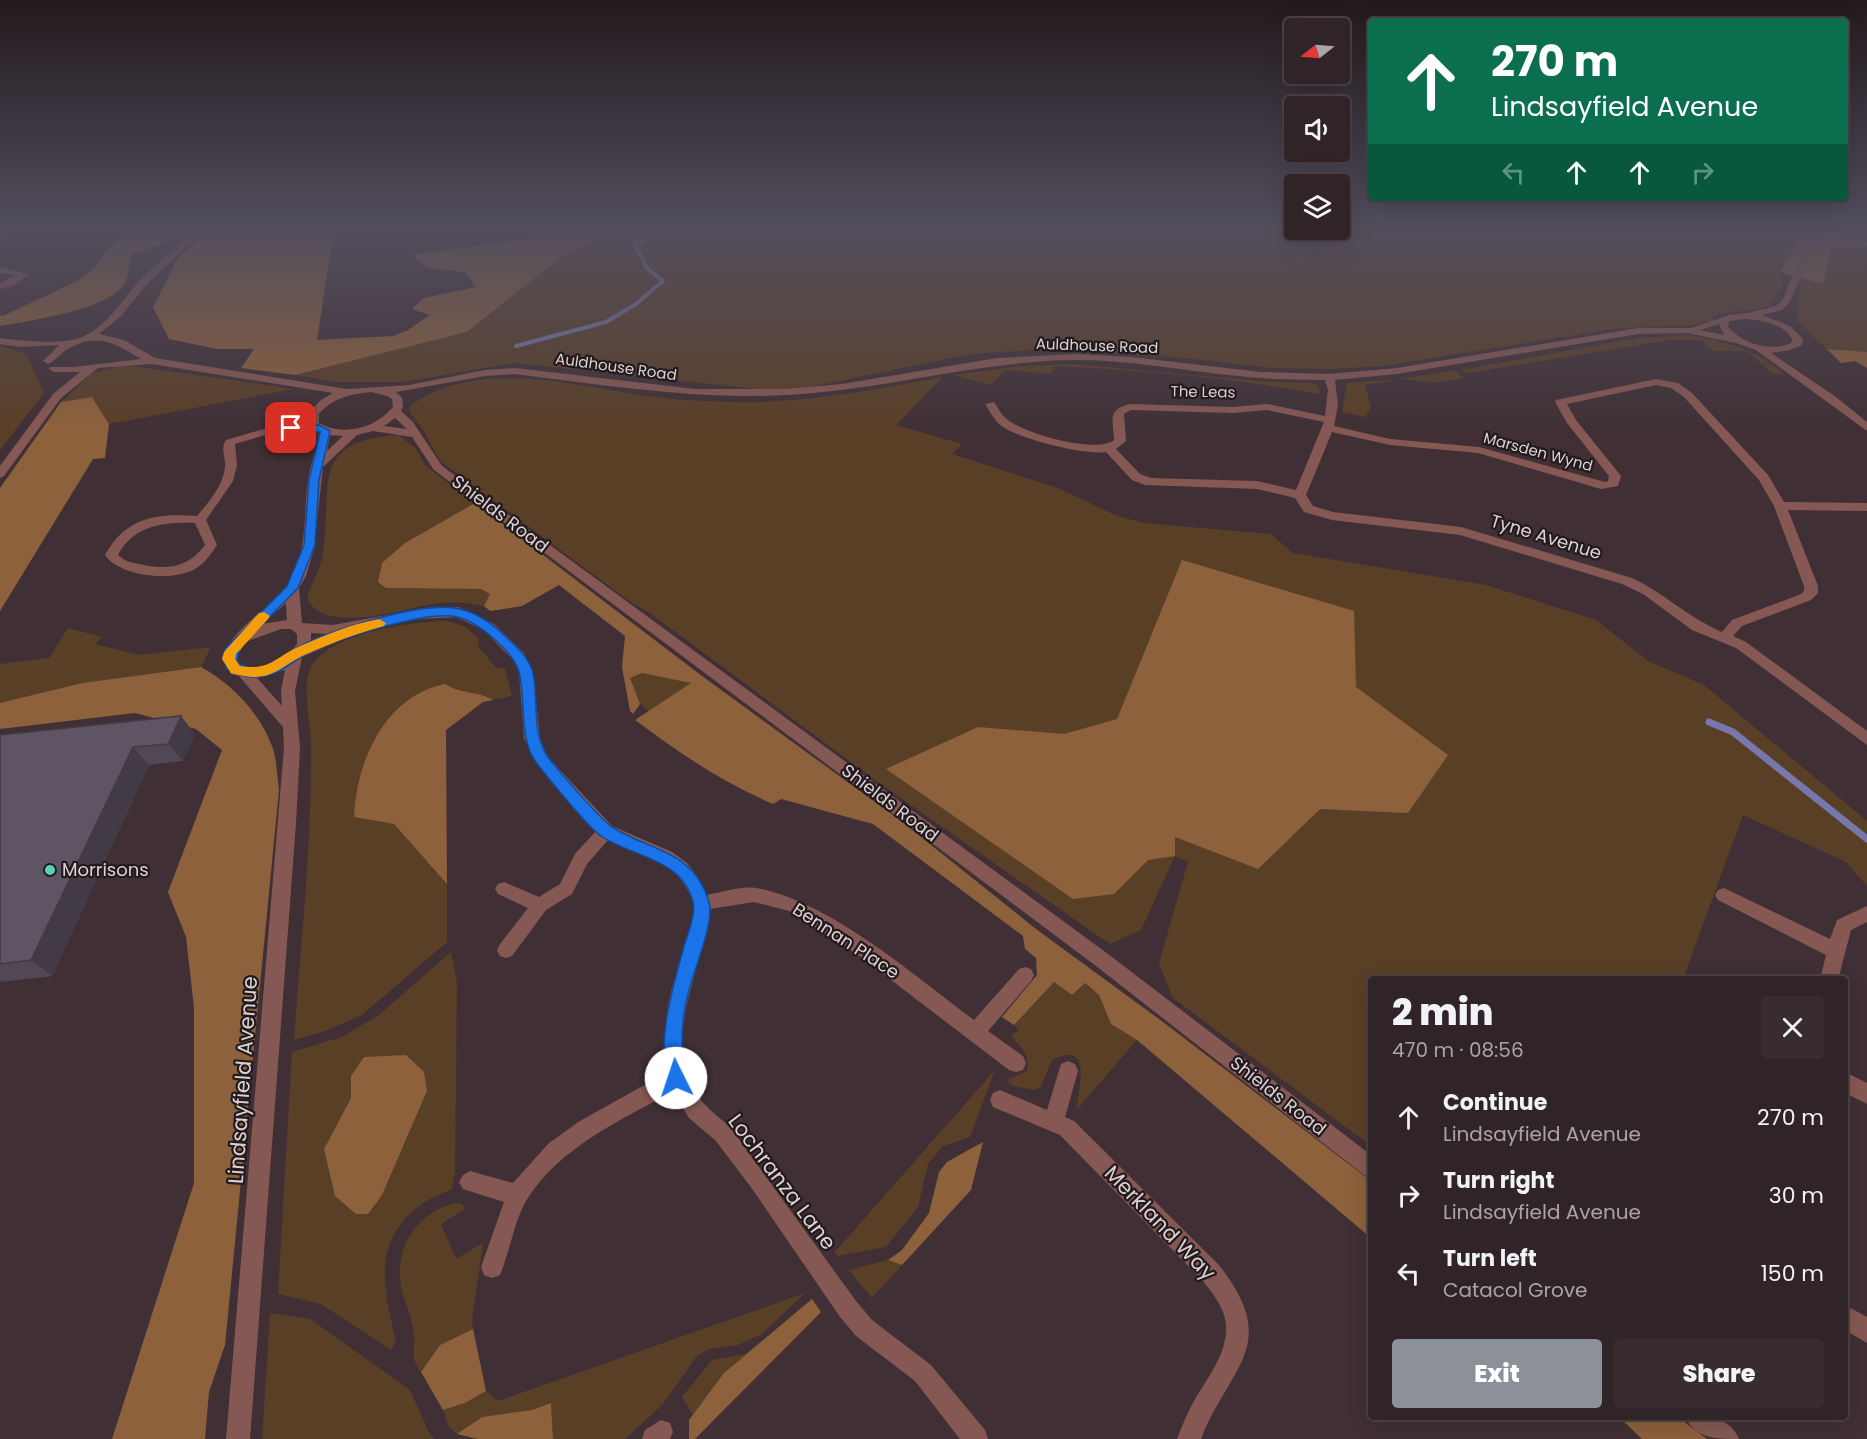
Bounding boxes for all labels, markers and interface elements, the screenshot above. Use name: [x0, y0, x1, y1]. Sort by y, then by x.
north arrow: [1284, 18, 1350, 84]
map controls: [1284, 18, 1350, 240]
text: 270 m: [1491, 32, 1618, 91]
icon: ahead: [1392, 42, 1470, 120]
text: Lindsayfield Avenue: [1491, 88, 1758, 125]
button: sound: [1284, 96, 1350, 162]
icon: left: [1497, 156, 1530, 189]
icon: ahead: [1560, 156, 1593, 189]
icon: ahead: [1623, 156, 1656, 189]
icon: right: [1686, 156, 1719, 189]
button: layers: [1284, 174, 1350, 240]
street label: Auldhouse Road: [1035, 333, 1159, 358]
street label: Auldhouse Road: [554, 348, 678, 385]
street label: The Leas: [1170, 380, 1236, 403]
pin: [265, 402, 316, 453]
icon: arrive: [274, 411, 307, 444]
street label: Marsden Wynd: [1481, 427, 1595, 476]
street label: Shields Road: [447, 469, 554, 558]
street label: Tyne Avenue: [1488, 508, 1605, 565]
street label: Shields Road: [837, 758, 944, 847]
place label: Morrisons: [62, 857, 149, 882]
marker: Morrisons: [43, 863, 57, 877]
street label: Bennan Place: [788, 897, 905, 985]
street label: Lindsayfield Avenue: [221, 975, 264, 1185]
text: 2 min: [1392, 987, 1494, 1038]
button: close: [1761, 996, 1824, 1059]
text: 470 m · 08:56: [1392, 1036, 1524, 1064]
position arrow: [644, 1046, 708, 1110]
street label: Shields Road: [1225, 1050, 1331, 1141]
text: Continue: [1443, 1087, 1547, 1118]
icon: ahead: [1392, 1101, 1425, 1134]
text: 270 m: [1757, 1102, 1824, 1133]
street label: Lochranza Lane: [722, 1108, 843, 1256]
text: Lindsayfield Avenue: [1443, 1120, 1641, 1148]
street label: Merkland Way: [1098, 1159, 1223, 1286]
text: Turn right: [1443, 1165, 1554, 1196]
icon: right: [1392, 1179, 1425, 1212]
text: 30 m: [1769, 1180, 1824, 1211]
text: Lindsayfield Avenue: [1443, 1198, 1641, 1226]
text: Turn left: [1443, 1243, 1537, 1274]
icon: left: [1392, 1257, 1425, 1290]
text: 150 m: [1761, 1258, 1824, 1289]
text: Catacol Grove: [1443, 1276, 1587, 1304]
button: Exit: [1392, 1339, 1602, 1408]
button: Share: [1614, 1339, 1824, 1408]

